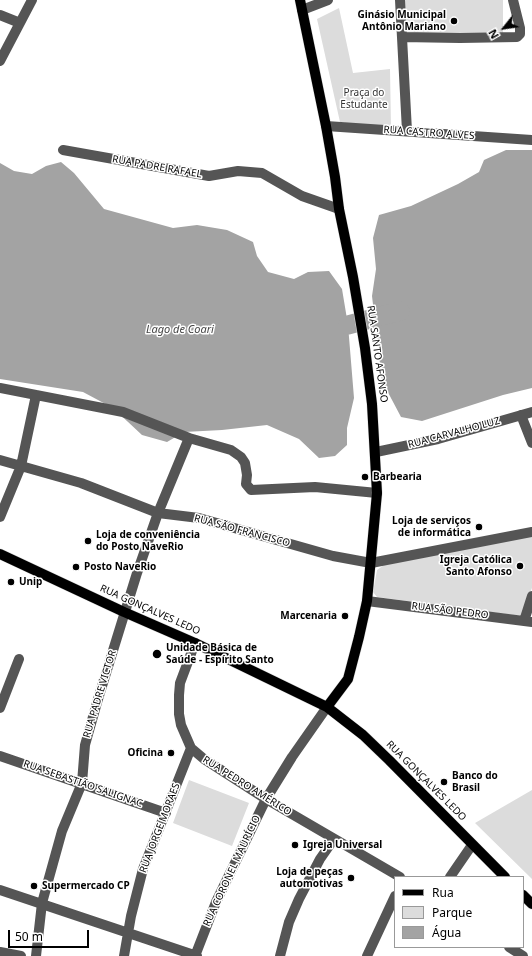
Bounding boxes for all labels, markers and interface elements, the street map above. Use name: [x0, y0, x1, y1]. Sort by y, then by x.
north arrow: [484, 8, 524, 48]
place label: Ginásio Municipal Antônio Mariano: [358, 9, 446, 32]
marker: Ginásio Municipal Antônio Mariano: [449, 16, 459, 26]
text: N: [484, 27, 502, 42]
park label: Praça do Estudante: [340, 87, 388, 110]
street label: RUA CASTRO ALVES: [383, 124, 475, 142]
street label: RUA PADRE RAFAEL: [111, 153, 203, 181]
street label: RUA SANTO AFONSO: [364, 305, 390, 403]
water label: Lago de Coari: [146, 323, 214, 337]
street label: RUA CARVALHO LUZ: [407, 415, 501, 451]
place label: Barbearia: [373, 471, 422, 483]
marker: Barbearia: [360, 472, 370, 482]
street label: RUA SÃO FRANCISCO: [193, 512, 291, 550]
place label: Loja de serviços de informática: [392, 515, 471, 538]
marker: Loja de serviços de informática: [474, 522, 484, 532]
place label: Loja de conveniência do Posto NaveRio: [96, 529, 200, 552]
marker: Loja de conveniência do Posto NaveRio: [83, 536, 93, 546]
place label: Igreja Católica Santo Afonso: [440, 554, 512, 578]
place label: Posto NaveRio: [84, 561, 156, 573]
marker: Igreja Católica Santo Afonso: [515, 561, 525, 571]
marker: Posto NaveRio: [71, 562, 81, 572]
place label: Unip: [19, 576, 42, 588]
marker: Unip: [6, 577, 16, 587]
street label: RUA GONÇALVES LEDO: [98, 582, 202, 638]
street label: RUA SÃO PEDRO: [411, 600, 489, 622]
place label: Marcenaria: [280, 610, 337, 622]
marker: Marcenaria: [340, 611, 350, 621]
place label: Unidade Básica de Saúde - Espírito Santo: [166, 642, 274, 666]
marker: Unidade Básica de Saúde - Espírito Santo: [151, 648, 163, 660]
street label: RUA PADRE VICTOR: [81, 649, 119, 739]
street label: RUA GONÇALVES LEDO: [383, 738, 469, 824]
place label: Oficina: [128, 747, 163, 759]
marker: Oficina: [166, 748, 176, 758]
street label: RUA PEDRO AMÉRICO: [200, 754, 294, 818]
street label: RUA SEBASTIÃO SALIGNAC: [22, 758, 144, 810]
place label: Banco do Brasil: [452, 770, 498, 794]
marker: Banco do Brasil: [439, 777, 449, 787]
street label: RUA JORGE MORAES: [137, 781, 183, 875]
street label: RUA CORONEL MAURÍCIO: [201, 814, 263, 928]
place label: Igreja Universal: [303, 839, 382, 851]
marker: Igreja Universal: [290, 840, 300, 850]
place label: Loja de peças automotivas: [276, 866, 343, 890]
marker: Loja de peças automotivas: [346, 873, 356, 883]
legend: [394, 876, 524, 948]
place label: Supermercado CP: [42, 880, 130, 892]
marker: Supermercado CP: [29, 881, 39, 891]
text: Rua: [432, 884, 454, 901]
text: Parque: [432, 904, 472, 921]
scale bar: [10, 922, 91, 948]
text: Água: [432, 924, 461, 941]
text: 50 m: [15, 928, 43, 945]

